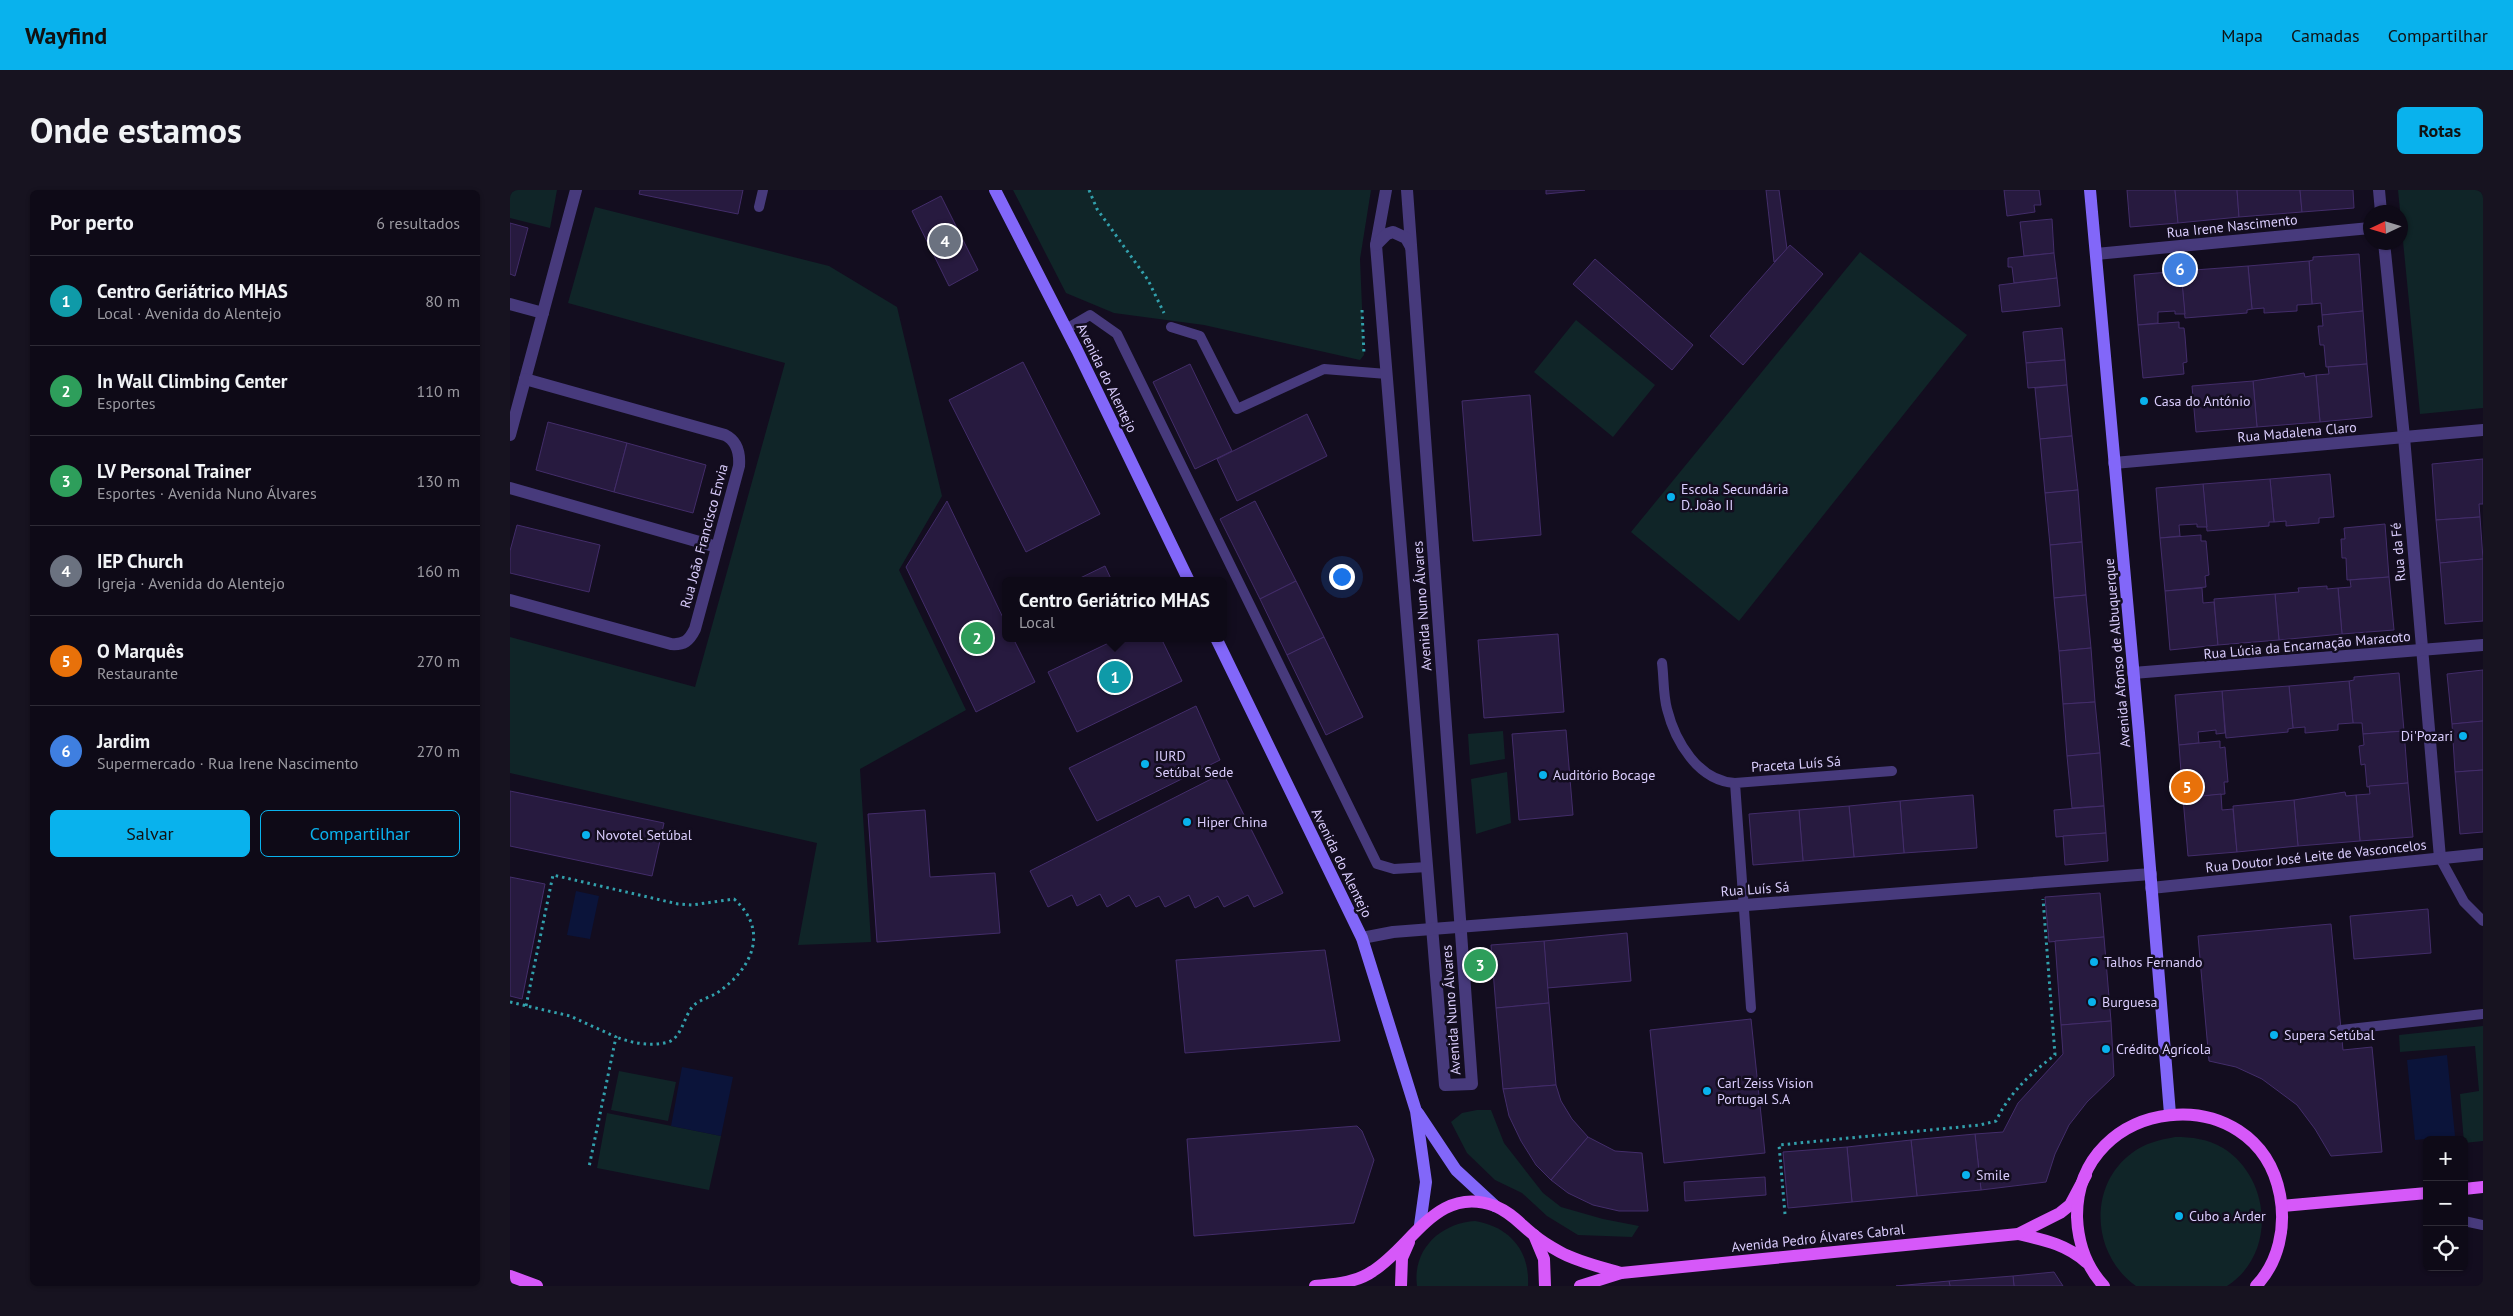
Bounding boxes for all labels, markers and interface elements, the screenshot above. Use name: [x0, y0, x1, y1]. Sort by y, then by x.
text: Wayfind: [25, 20, 107, 51]
text: Mapa: [2221, 24, 2263, 47]
text: Camadas: [2291, 24, 2360, 47]
text: Compartilhar: [2388, 24, 2488, 47]
text: Onde estamos: [30, 107, 242, 153]
button: Rotas: [2397, 107, 2483, 154]
north arrow: [2363, 205, 2408, 250]
text: Por perto: [50, 209, 134, 236]
street label: Rua Irene Nascimento: [2166, 210, 2298, 242]
text: 6 resultados: [376, 213, 460, 233]
pin: 4: [929, 222, 961, 260]
pin: 6: [2164, 250, 2196, 288]
text: Centro Geriátrico MHAS: [97, 279, 288, 303]
text: 1: [61, 291, 71, 311]
text: 80 m: [425, 291, 460, 311]
text: Local · Avenida do Alentejo: [97, 303, 281, 323]
street label: Avenida do Alentejo: [1073, 320, 1141, 436]
text: In Wall Climbing Center: [97, 369, 288, 393]
text: 2: [61, 381, 71, 401]
text: 110 m: [417, 381, 460, 401]
place label: Casa do António: [2154, 392, 2250, 410]
text: Esportes: [97, 393, 156, 413]
marker: Casa do António: [2138, 395, 2150, 407]
street label: Rua Madalena Claro: [2237, 418, 2357, 446]
text: LV Personal Trainer: [97, 459, 251, 483]
street label: Rua João Francisco Envia: [676, 462, 732, 610]
text: 3: [61, 471, 71, 491]
text: 130 m: [417, 471, 460, 491]
place label: Escola Secundária D. João II: [1681, 480, 1789, 514]
text: Esportes · Avenida Nuno Álvares: [97, 483, 317, 503]
marker: Escola Secundária D. João II: [1665, 491, 1677, 503]
street label: Rua da Fé: [2386, 522, 2410, 582]
street label: Avenida Nuno Álvares: [1408, 540, 1436, 672]
text: IEP Church: [97, 549, 183, 573]
street label: Avenida Afonso de Albuquerque: [2100, 558, 2134, 748]
text: 4: [61, 561, 71, 581]
text: 160 m: [417, 561, 460, 581]
your location: [1329, 564, 1355, 590]
text: Igreja · Avenida do Alentejo: [97, 573, 285, 593]
popup: [1002, 577, 1227, 642]
text: Centro Geriátrico MHAS: [1019, 588, 1210, 612]
text: Local: [1019, 612, 1055, 632]
pin: 2: [961, 619, 993, 657]
street label: Rua Lúcia da Encarnação Maracoto: [2203, 627, 2411, 663]
text: O Marquês: [97, 639, 184, 663]
text: 5: [61, 651, 71, 671]
text: 270 m: [417, 651, 460, 671]
pin: 1: [1099, 658, 1131, 696]
text: Restaurante: [97, 663, 178, 683]
place label: Di'Pozari: [2401, 727, 2453, 745]
text: Jardim: [97, 729, 150, 753]
marker: Di'Pozari: [2457, 730, 2469, 742]
text: 6: [61, 741, 71, 761]
text: 270 m: [417, 741, 460, 761]
place label: IURD Setúbal Sede: [1155, 747, 1233, 781]
street label: Praceta Luís Sá: [1751, 752, 1841, 776]
text: Supermercado · Rua Irene Nascimento: [97, 753, 358, 773]
marker: IURD Setúbal Sede: [1139, 758, 1151, 770]
place label: Auditório Bocage: [1553, 766, 1655, 784]
pin: 5: [2171, 768, 2203, 806]
marker: Auditório Bocage: [1537, 769, 1549, 781]
street label: Avenida do Alentejo: [1308, 805, 1376, 921]
button: Salvar: [50, 810, 250, 857]
button: Compartilhar: [260, 810, 460, 857]
place label: Hiper China: [1197, 813, 1267, 831]
marker: Hiper China: [1181, 816, 1193, 828]
place label: Novotel Setúbal: [596, 826, 692, 844]
marker: Novotel Setúbal: [580, 829, 592, 841]
street label: Rua Doutor José Leite de Vasconcelos: [2205, 835, 2427, 877]
street label: Rua Luís Sá: [1720, 878, 1790, 900]
street label: Avenida Nuno Álvares: [1437, 944, 1465, 1076]
pin: 3: [1464, 946, 1496, 984]
place label: Talhos Fernando: [2104, 953, 2203, 971]
marker: Talhos Fernando: [2088, 956, 2100, 968]
place label: Burguesa: [2102, 993, 2158, 1011]
marker: Burguesa: [2086, 996, 2098, 1008]
place label: Supera Setúbal: [2284, 1026, 2375, 1044]
marker: Supera Setúbal: [2268, 1029, 2280, 1041]
place label: Crédito Agrícola: [2116, 1040, 2211, 1058]
marker: Crédito Agrícola: [2100, 1043, 2112, 1055]
place label: Carl Zeiss Vision Portugal S.A: [1717, 1074, 1813, 1108]
marker: Carl Zeiss Vision Portugal S.A: [1701, 1085, 1713, 1097]
map controls: [2423, 1136, 2468, 1271]
button: +: [2423, 1136, 2468, 1181]
place label: Smile: [1976, 1166, 2010, 1184]
marker: Smile: [1960, 1169, 1972, 1181]
button: −: [2423, 1181, 2468, 1226]
place label: Cubo a Arder: [2189, 1207, 2266, 1225]
marker: Cubo a Arder: [2173, 1210, 2185, 1222]
street label: Avenida Pedro Álvares Cabral: [1730, 1220, 1906, 1256]
button: locate: [2423, 1226, 2468, 1271]

